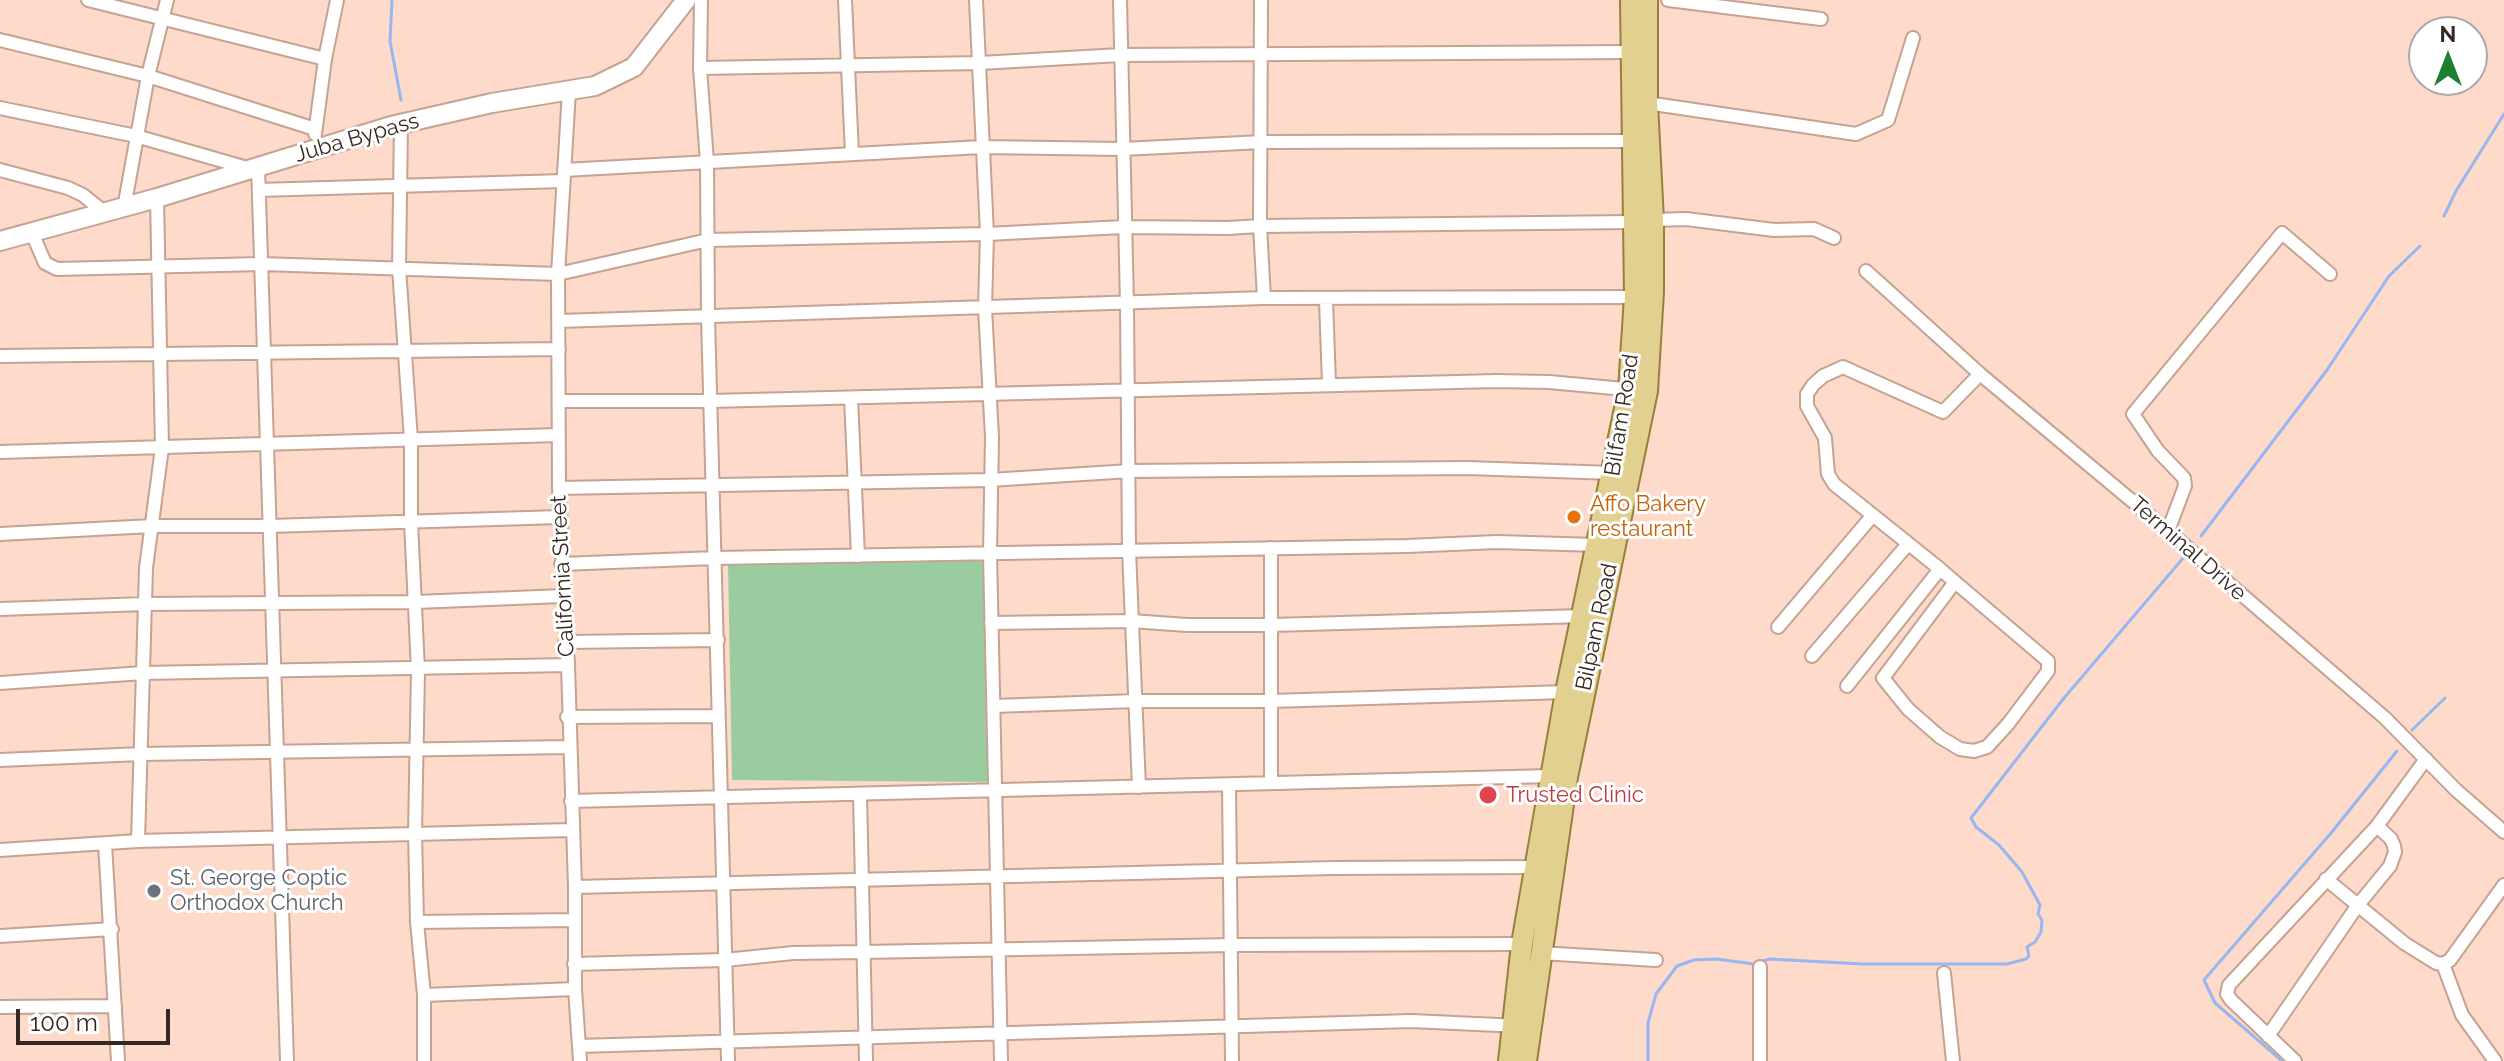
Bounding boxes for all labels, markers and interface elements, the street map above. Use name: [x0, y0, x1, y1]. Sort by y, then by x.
north arrow: [2408, 16, 2488, 96]
text: N: [2440, 21, 2456, 47]
street label: Juba Bypass: [292, 108, 422, 168]
street label: Bilfam Road: [1599, 352, 1645, 478]
place label: Affo Bakery restaurant: [1590, 491, 1706, 542]
street label: Terminal Drive: [2124, 491, 2252, 607]
street label: California Street: [546, 495, 580, 657]
marker: Affo Bakery restaurant: [1565, 508, 1583, 526]
street label: Bilpam Road: [1571, 561, 1623, 693]
place label: Trusted Clinic: [1506, 782, 1644, 808]
marker: Trusted Clinic: [1477, 784, 1499, 806]
place label: St. George Coptic Orthodox Church: [170, 865, 347, 916]
marker: St. George Coptic Orthodox Church: [145, 882, 163, 900]
scale bar: [20, 993, 174, 1043]
text: 100 m: [30, 1008, 98, 1037]

